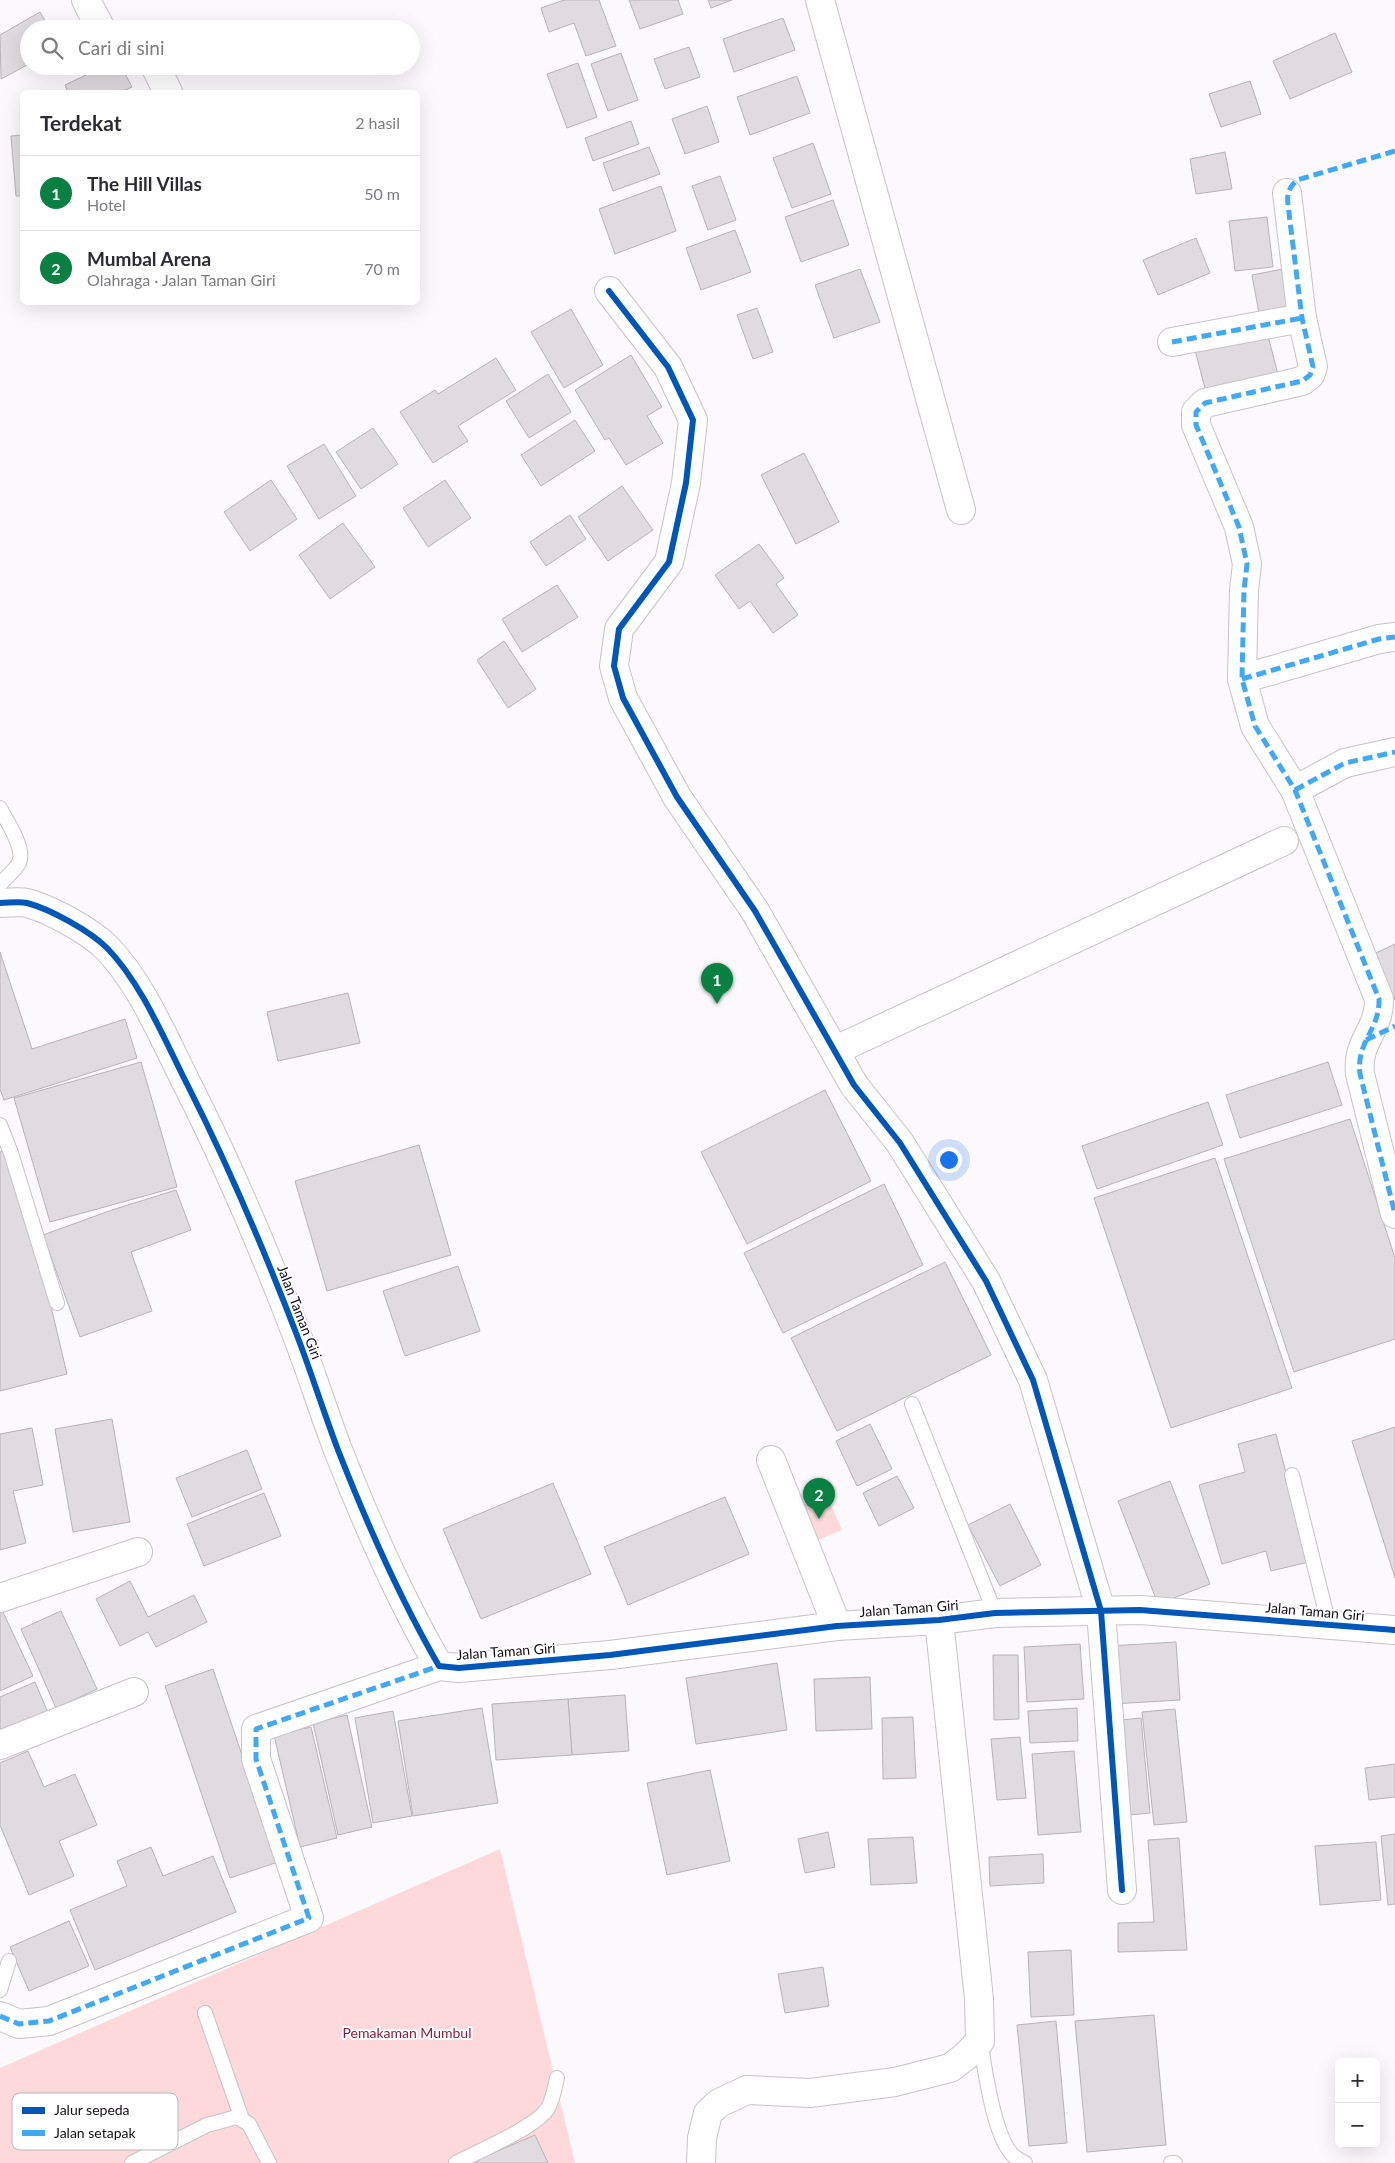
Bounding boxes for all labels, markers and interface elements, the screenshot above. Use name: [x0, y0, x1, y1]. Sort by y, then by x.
search box: [20, 20, 420, 75]
icon: search: [38, 34, 66, 62]
text: Cari di sini: [78, 36, 165, 59]
text: Terdekat: [40, 110, 122, 135]
text: 2 hasil: [355, 113, 400, 132]
text: The Hill Villas: [87, 172, 202, 195]
text: 1: [51, 184, 61, 203]
text: 50 m: [364, 184, 400, 203]
text: Hotel: [87, 195, 126, 214]
text: Mumbal Arena: [87, 247, 211, 270]
text: 2: [51, 259, 61, 278]
text: 70 m: [364, 259, 400, 278]
text: Olahraga · Jalan Taman Giri: [87, 270, 276, 289]
pin: 1: [701, 963, 733, 1004]
your location: [936, 1147, 962, 1173]
street label: Jalan Taman Giri: [274, 1263, 326, 1361]
pin: 2: [803, 1478, 835, 1519]
street label: Jalan Taman Giri: [859, 1596, 959, 1620]
street label: Jalan Taman Giri: [1265, 1598, 1365, 1624]
street label: Jalan Taman Giri: [456, 1639, 556, 1663]
park label: Pemakaman Mumbul: [343, 2024, 471, 2041]
map controls: [1335, 2058, 1380, 2148]
button: +: [1335, 2058, 1380, 2103]
legend: [12, 2093, 178, 2150]
text: Jalur sepeda: [54, 2101, 130, 2118]
button: −: [1335, 2103, 1380, 2148]
text: Jalan setapak: [54, 2124, 136, 2141]

